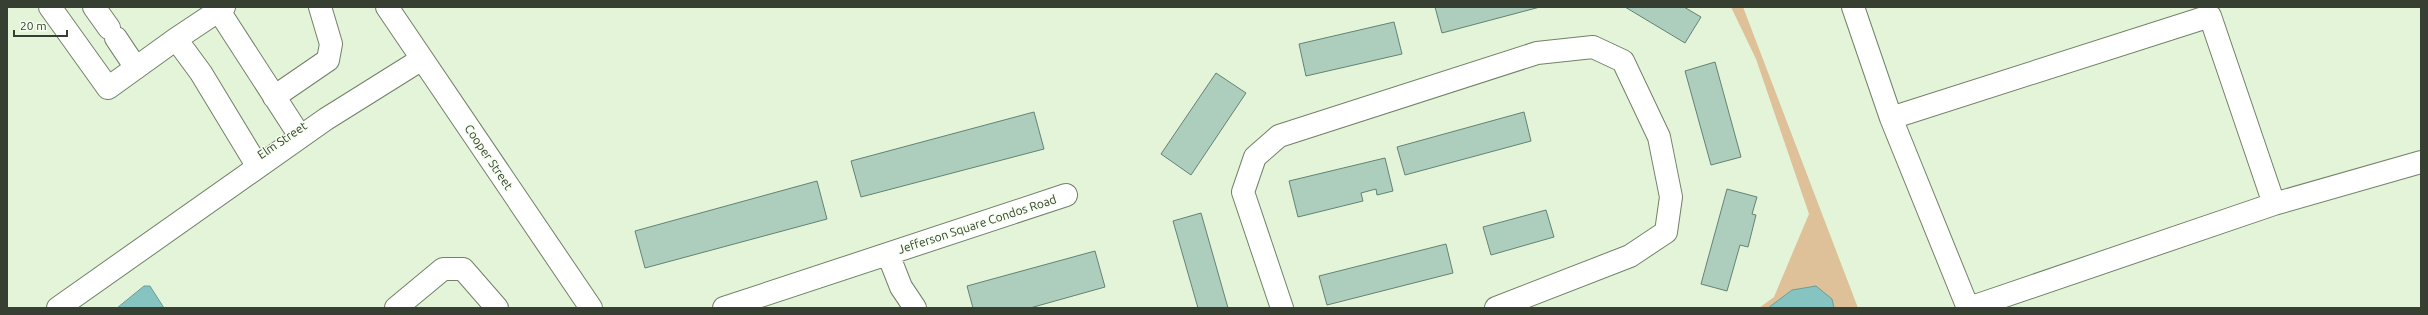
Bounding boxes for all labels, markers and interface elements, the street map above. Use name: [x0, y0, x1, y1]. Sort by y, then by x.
scale bar: [14, 12, 67, 38]
text: 20 m: [20, 19, 47, 32]
street label: Elm Street: [255, 119, 309, 161]
street label: Cooper Street: [462, 122, 516, 192]
street label: Jefferson Square Condos Road: [896, 192, 1058, 256]

